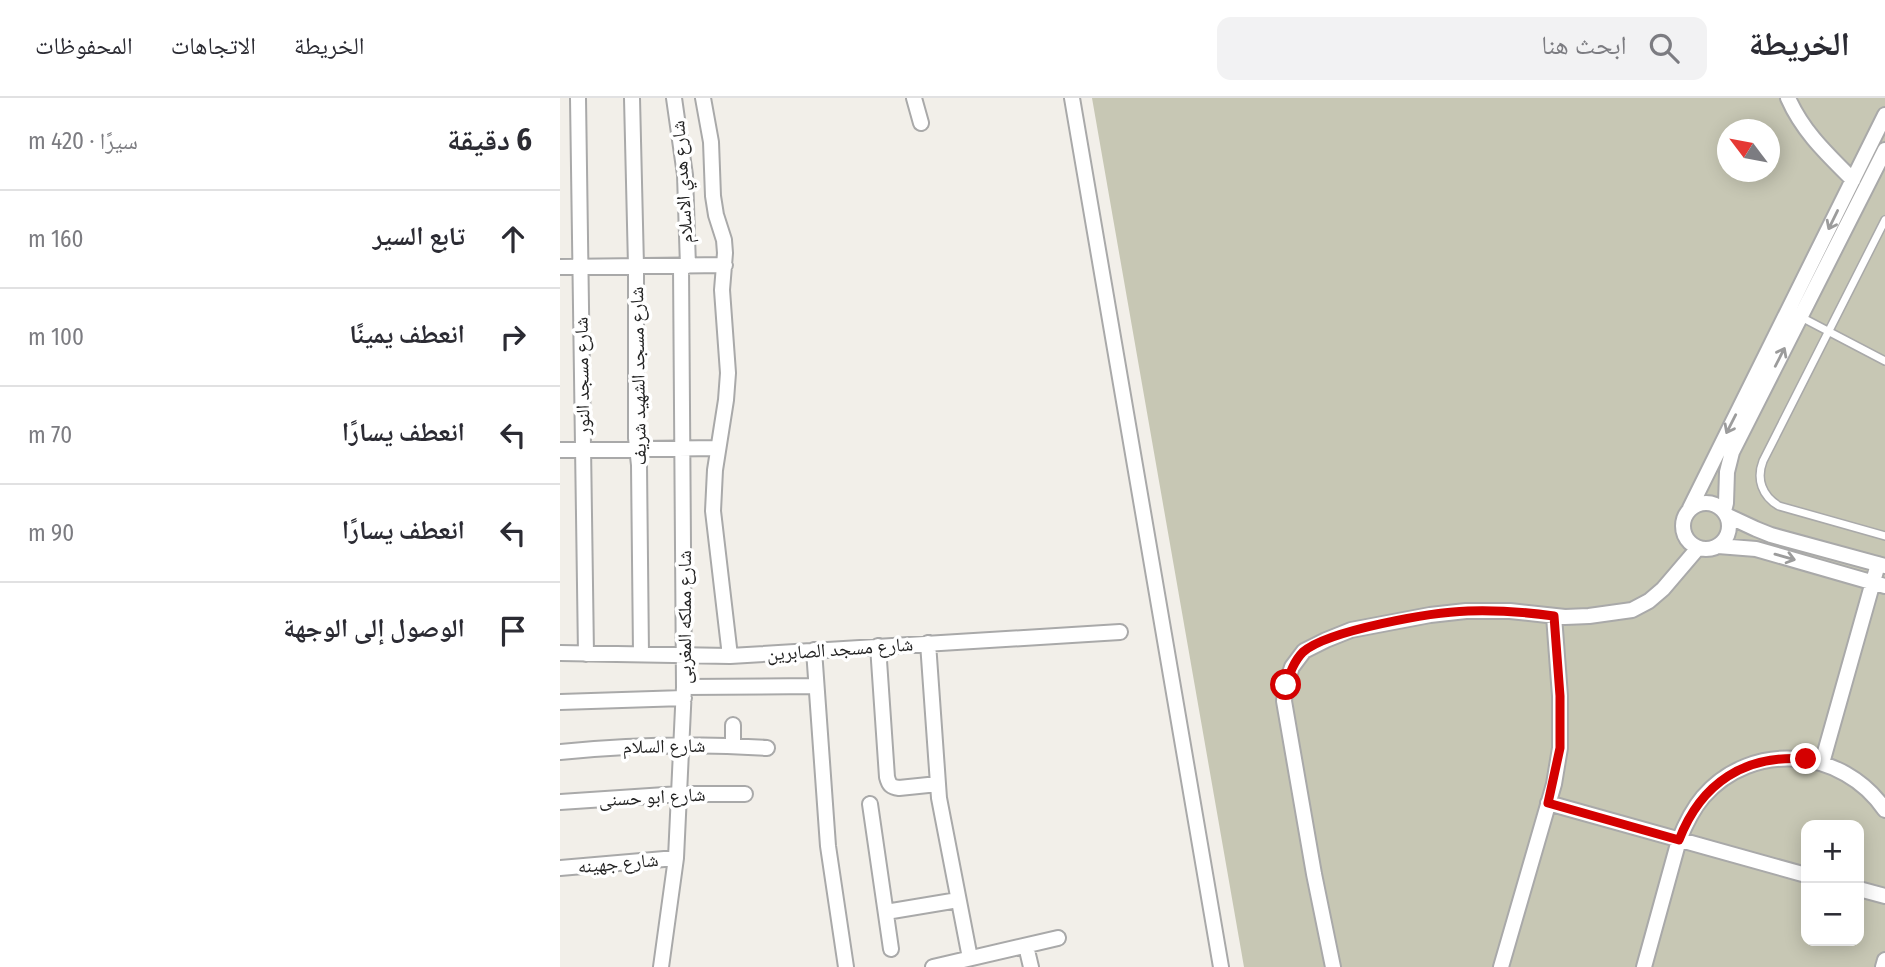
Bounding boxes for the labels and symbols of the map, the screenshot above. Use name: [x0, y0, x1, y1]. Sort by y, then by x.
street label: شارع هدي الاسلام: [666, 119, 702, 244]
north arrow: [1717, 119, 1780, 182]
one-way arrow: [1825, 209, 1839, 230]
street label: شارع مسجد الشهيد شريف: [625, 286, 651, 466]
street label: شارع مسجد النور: [569, 317, 595, 436]
one-way arrow: [1773, 347, 1787, 368]
one-way arrow: [1724, 413, 1738, 434]
street label: شارع مملكه المغربى: [673, 550, 696, 684]
one-way arrow: [1773, 551, 1796, 564]
street label: شارع مسجد الصابرين: [766, 632, 914, 666]
route start: [1270, 669, 1301, 700]
street label: شارع السلام: [622, 734, 706, 760]
route end: [1790, 743, 1821, 774]
street label: شارع ابو حسنى: [598, 783, 706, 811]
street label: شارع جهينه: [577, 848, 659, 878]

